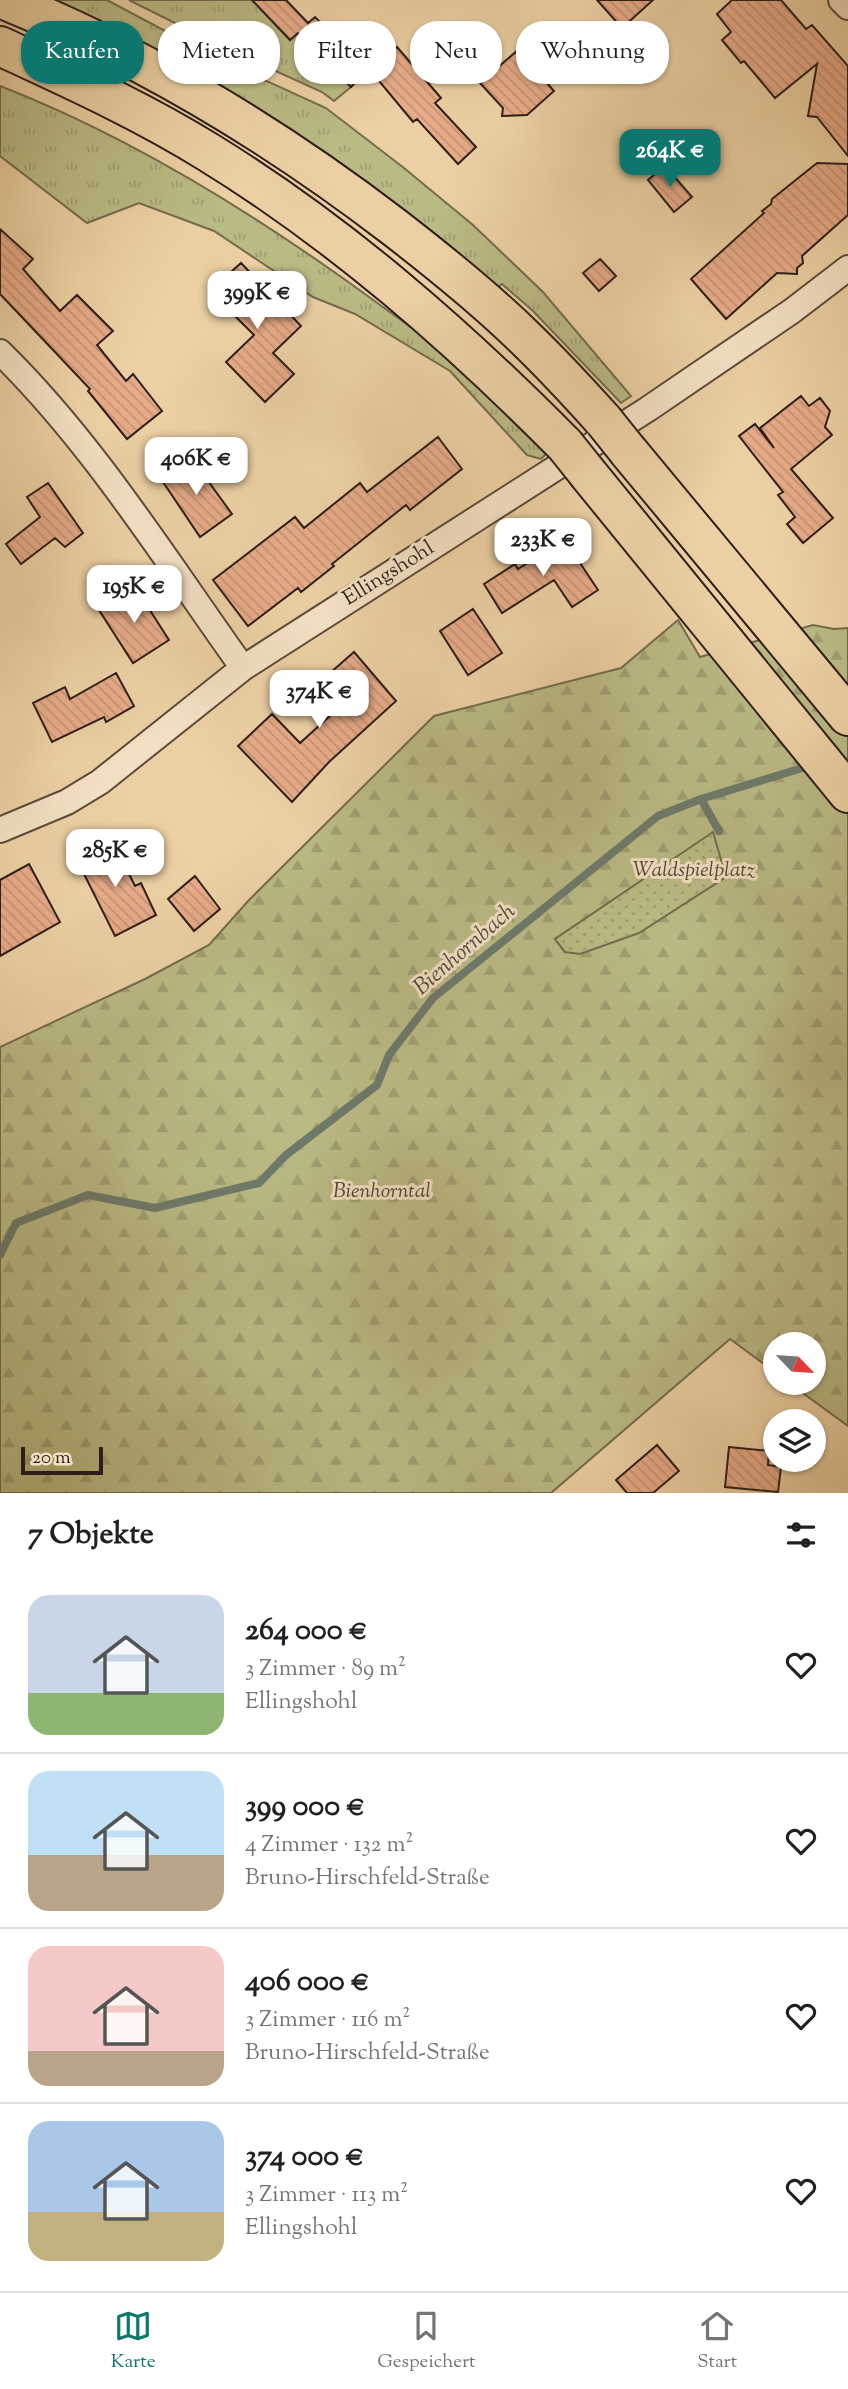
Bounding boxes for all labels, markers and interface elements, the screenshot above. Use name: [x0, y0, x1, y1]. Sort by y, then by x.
chip: Kaufen: [21, 21, 144, 84]
chip: Mieten: [158, 21, 280, 84]
chip: Filter: [294, 21, 396, 84]
chip: Neu: [410, 21, 502, 84]
chip: Wohnung: [516, 21, 669, 84]
pin: 264K €: [613, 130, 727, 189]
text: 264K €: [635, 135, 705, 168]
pin: 399K €: [200, 272, 314, 331]
text: 399K €: [223, 277, 291, 310]
pin: 406K €: [139, 438, 253, 497]
text: 406K €: [161, 443, 231, 476]
pin: 233K €: [486, 518, 600, 578]
text: 233K €: [510, 524, 576, 557]
street label: Ellingshohl: [337, 534, 441, 614]
pin: 195K €: [77, 566, 191, 625]
text: 195K €: [103, 571, 165, 604]
pin: 374K €: [262, 670, 376, 730]
text: 374K €: [286, 676, 352, 709]
pin: 285K €: [58, 830, 172, 889]
text: 285K €: [82, 835, 148, 868]
park label: Waldspielplatz: [633, 856, 756, 886]
water label: Bienhornbach: [407, 896, 523, 1004]
park label: Bienhorntal: [333, 1177, 431, 1207]
north arrow: [763, 1332, 826, 1395]
map controls: [763, 1332, 826, 1472]
button: layers: [763, 1409, 826, 1472]
scale bar: [21, 1444, 103, 1476]
text: 20 m: [32, 1445, 71, 1472]
text: 7 Objekte: [28, 1514, 154, 1557]
icon: filters: [782, 1516, 820, 1554]
text: 264 000 €: [245, 1610, 367, 1653]
icon: home: [84, 1623, 168, 1707]
icon: heart: [782, 1646, 820, 1684]
text: 3 Zimmer · 89 m²: [245, 1653, 406, 1686]
text: Ellingshohl: [245, 1686, 358, 1719]
text: 399 000 €: [245, 1786, 365, 1829]
icon: home: [84, 1799, 168, 1883]
icon: heart: [782, 1822, 820, 1860]
text: 4 Zimmer · 132 m²: [245, 1829, 413, 1862]
text: Bruno-Hirschfeld-Straße: [245, 1862, 490, 1895]
text: 406 000 €: [245, 1961, 369, 2004]
icon: home: [84, 1974, 168, 2058]
icon: heart: [782, 1997, 820, 2035]
text: 3 Zimmer · 116 m²: [245, 2004, 410, 2037]
text: Bruno-Hirschfeld-Straße: [245, 2037, 490, 2070]
text: 374 000 €: [245, 2136, 364, 2179]
icon: home: [84, 2149, 168, 2233]
icon: heart: [782, 2172, 820, 2210]
text: 3 Zimmer · 113 m²: [245, 2179, 408, 2212]
text: Ellingshohl: [245, 2212, 358, 2245]
tab: Karte: [111, 2307, 156, 2376]
tab: Gespeichert: [377, 2307, 476, 2376]
tab: Start: [697, 2307, 737, 2376]

